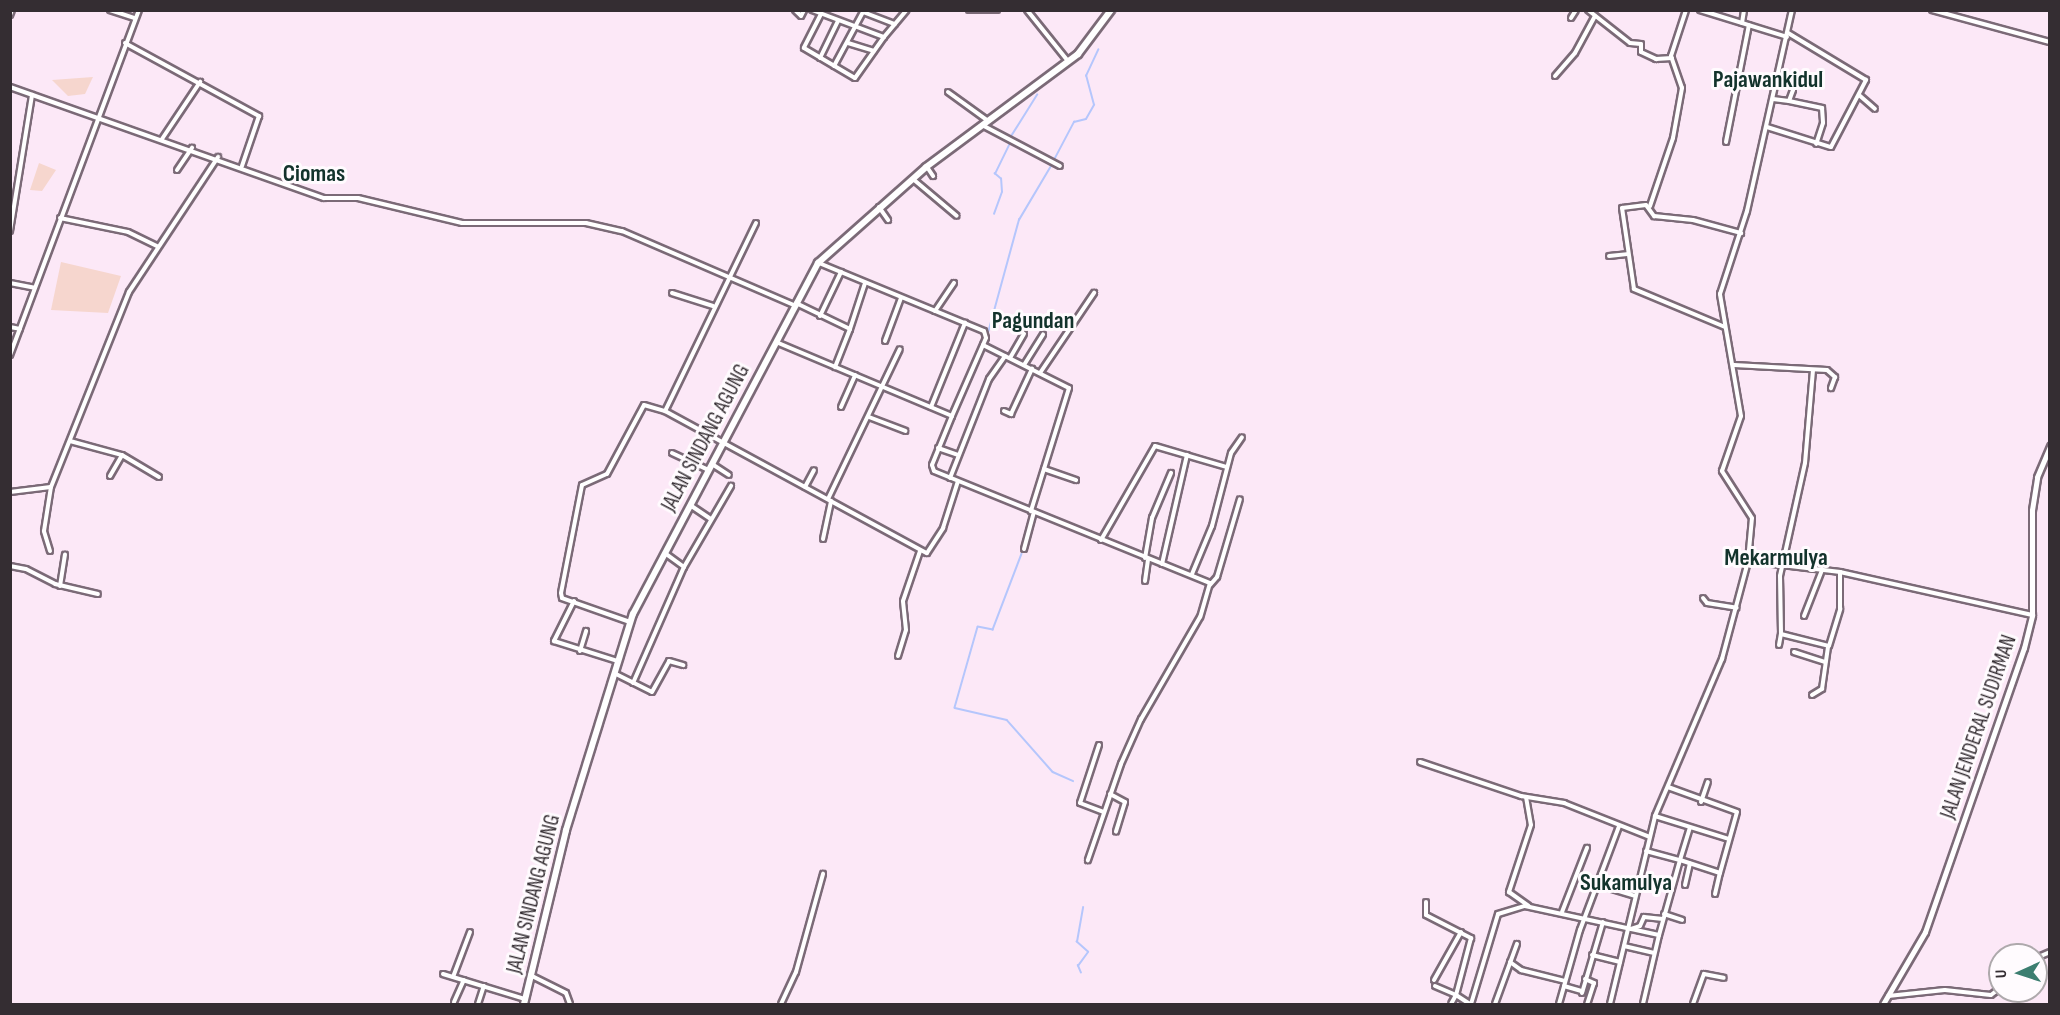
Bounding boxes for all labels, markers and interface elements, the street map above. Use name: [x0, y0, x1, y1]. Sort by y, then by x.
district label: Pajawankidul: [1713, 66, 1823, 94]
district label: Ciomas: [283, 160, 345, 188]
district label: Pagundan: [992, 307, 1074, 335]
street label: JALAN SINDANG AGUNG: [657, 360, 755, 516]
district label: Mekarmulya: [1724, 544, 1828, 572]
street label: JALAN JENDERAL SUDIRMAN: [1936, 632, 2022, 822]
street label: JALAN SINDANG AGUNG: [502, 812, 566, 976]
district label: Sukamulya: [1580, 869, 1672, 897]
north arrow: [1988, 943, 2048, 1003]
text: U: [1992, 969, 2011, 979]

